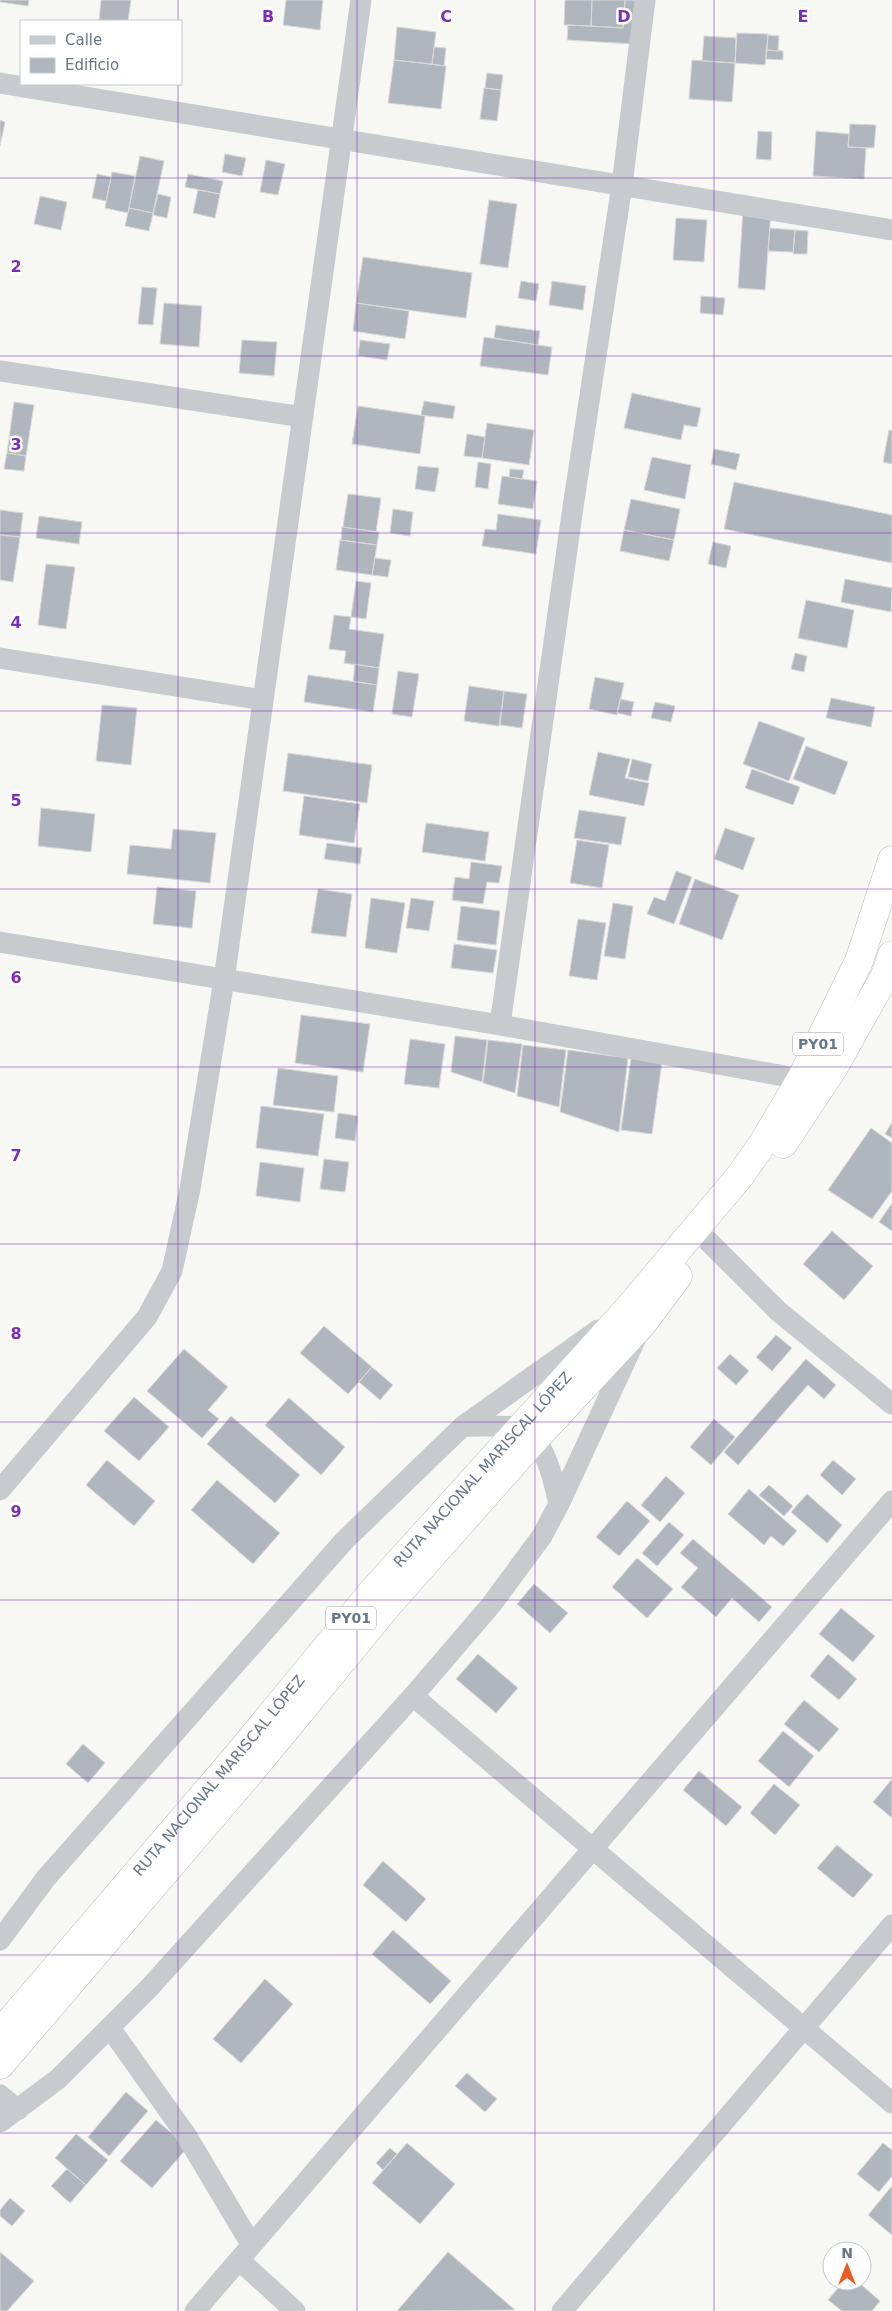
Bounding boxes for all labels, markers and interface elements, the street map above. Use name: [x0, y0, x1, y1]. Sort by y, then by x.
text: B: [262, 7, 274, 26]
text: C: [440, 7, 452, 26]
text: D: [617, 7, 631, 26]
text: E: [798, 7, 808, 26]
legend: [20, 20, 182, 85]
text: Calle: [65, 31, 102, 49]
text: Edificio: [65, 56, 119, 74]
text: 2: [10, 257, 22, 276]
text: 3: [10, 435, 22, 454]
text: 4: [10, 613, 22, 632]
text: 5: [10, 791, 22, 810]
text: 6: [10, 968, 22, 987]
road number: PY01: [793, 1032, 843, 1056]
text: 7: [10, 1146, 22, 1165]
text: 8: [10, 1324, 22, 1343]
street label: RUTA NACIONAL MARISCAL LÓPEZ: [390, 1368, 576, 1571]
text: 9: [10, 1502, 22, 1521]
road number: PY01: [326, 1606, 376, 1630]
street label: RUTA NACIONAL MARISCAL LÓPEZ: [129, 1672, 309, 1880]
north arrow: [822, 2241, 872, 2291]
text: N: [841, 2245, 853, 2261]

